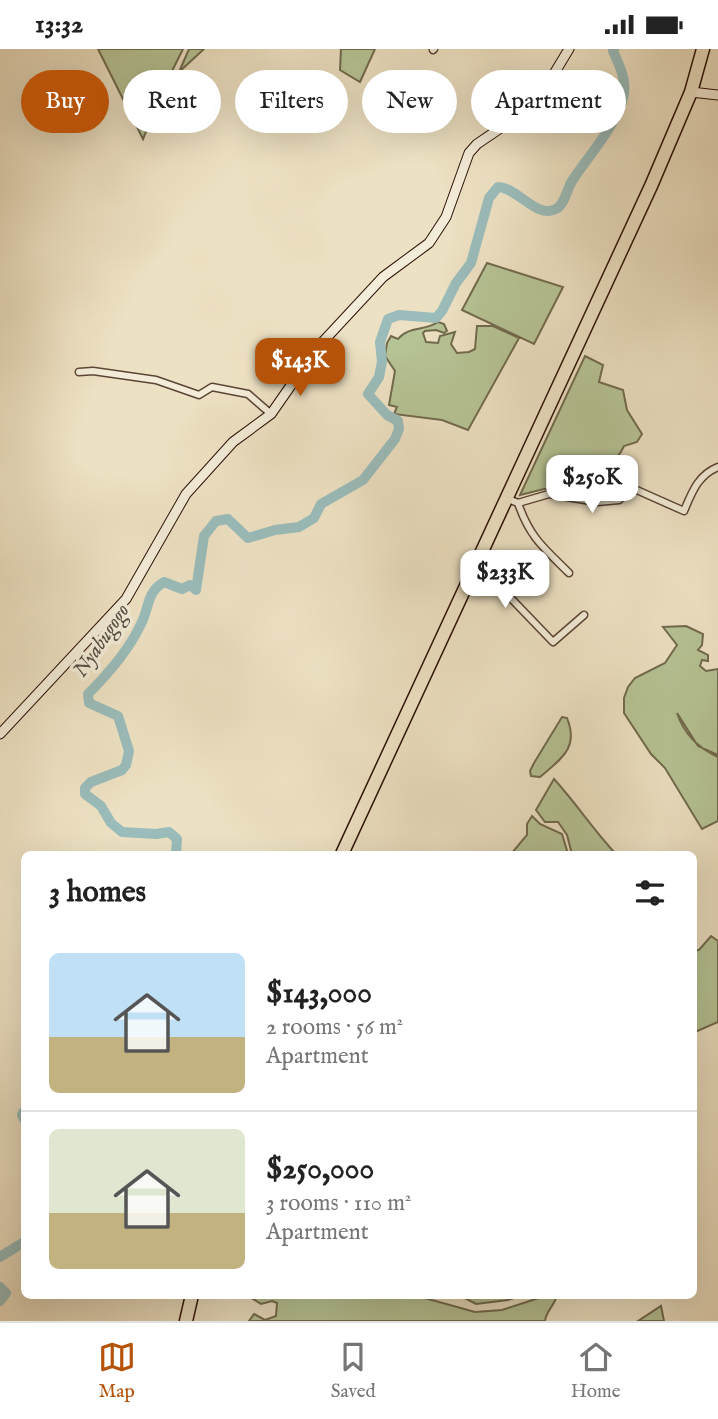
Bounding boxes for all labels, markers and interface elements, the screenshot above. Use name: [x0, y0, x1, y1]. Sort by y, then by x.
text: 13:32: [35, 8, 83, 41]
chip: Buy: [21, 70, 109, 133]
chip: Rent: [123, 70, 221, 133]
chip: Filters: [235, 70, 348, 133]
chip: New: [362, 70, 457, 133]
chip: Apartment: [471, 70, 626, 133]
pin: $143K: [251, 339, 349, 398]
text: $143K: [271, 346, 329, 375]
pin: $250K: [543, 455, 641, 515]
text: $250K: [562, 463, 622, 492]
pin: $233K: [456, 551, 554, 610]
text: $233K: [476, 558, 534, 587]
water label: Nyabugogo: [68, 599, 136, 683]
text: 3 homes: [49, 874, 146, 912]
icon: filters: [631, 874, 669, 912]
text: $143,000: [266, 975, 372, 1013]
icon: home: [105, 981, 189, 1065]
text: 2 rooms · 56 m²: [266, 1013, 403, 1042]
text: Apartment: [266, 1042, 369, 1071]
text: $250,000: [266, 1151, 374, 1189]
icon: home: [105, 1157, 189, 1241]
text: 3 rooms · 110 m²: [266, 1189, 411, 1218]
text: Apartment: [266, 1218, 369, 1247]
tab: Map: [98, 1338, 136, 1404]
tab: Saved: [331, 1338, 376, 1404]
tab: Home: [571, 1338, 620, 1404]

